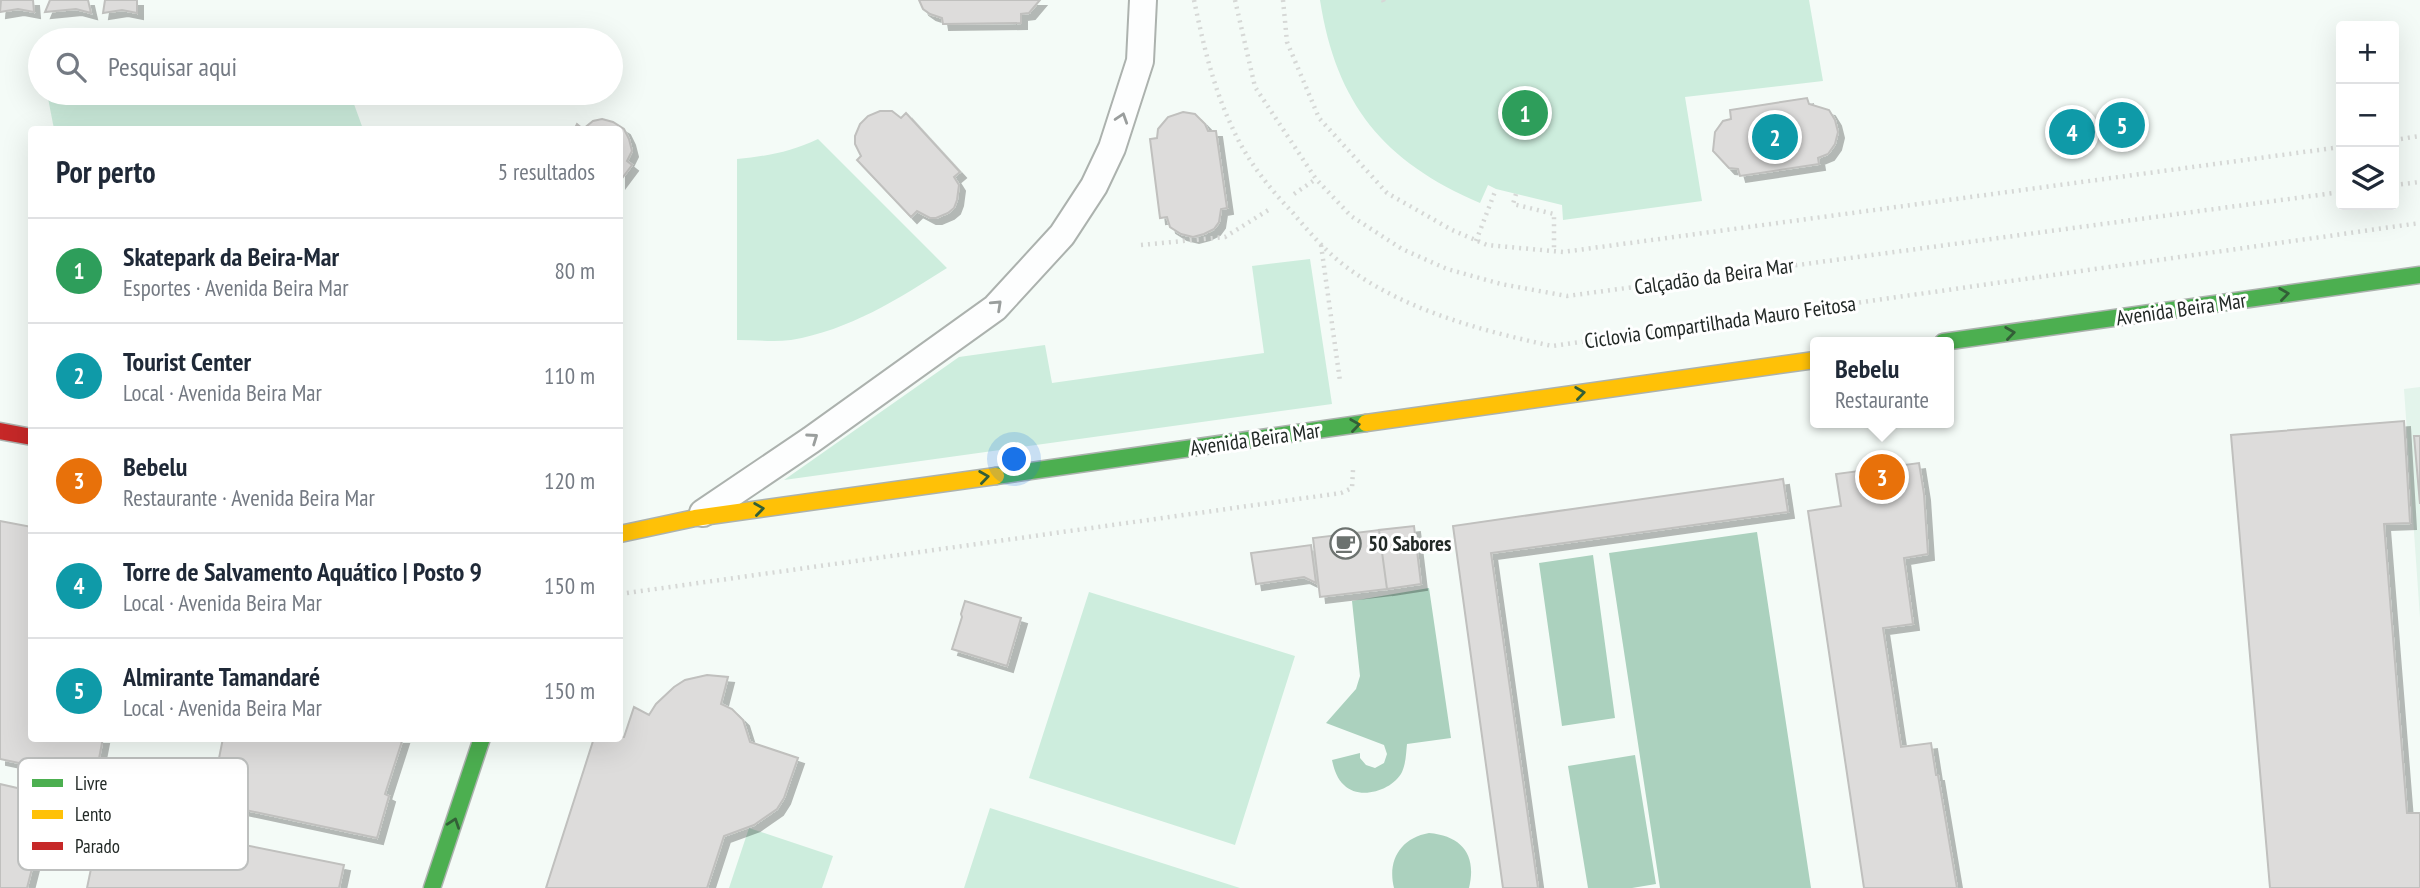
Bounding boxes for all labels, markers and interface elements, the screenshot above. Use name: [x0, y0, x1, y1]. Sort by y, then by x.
map controls: [2336, 21, 2399, 210]
button: +: [2336, 21, 2399, 84]
search box: [28, 28, 623, 105]
icon: search: [52, 48, 90, 86]
text: Pesquisar aqui: [108, 50, 237, 83]
button: −: [2336, 84, 2399, 147]
pin: 1: [1502, 87, 1548, 139]
pin: 5: [2099, 99, 2145, 151]
pin: 4: [2049, 106, 2095, 158]
pin: 2: [1752, 111, 1798, 163]
one-way arrow: [1113, 112, 1128, 124]
button: layers: [2336, 147, 2399, 210]
text: Por perto: [56, 152, 156, 191]
text: 5 resultados: [498, 157, 595, 186]
text: Skatepark da Beira-Mar: [123, 240, 339, 273]
street label: Calçadão da Beira Mar: [1633, 251, 1796, 301]
text: 1: [74, 256, 85, 285]
text: 80 m: [554, 256, 595, 285]
text: Esportes · Avenida Beira Mar: [123, 273, 348, 302]
street label: Avenida Beira Mar: [2114, 286, 2248, 331]
one-way arrow: [2278, 287, 2290, 302]
street label: Ciclovia Compartilhada Mauro Feitosa: [1583, 290, 1857, 354]
one-way arrow: [989, 300, 1002, 313]
one-way arrow: [2005, 325, 2016, 340]
popup: [1810, 337, 1954, 428]
text: Tourist Center: [123, 345, 251, 378]
text: Bebelu: [1835, 352, 1899, 385]
text: 2: [74, 361, 85, 390]
text: 110 m: [544, 361, 595, 390]
text: Local · Avenida Beira Mar: [123, 378, 322, 407]
text: Restaurante: [1835, 385, 1929, 414]
one-way arrow: [1575, 386, 1586, 401]
street label: Avenida Beira Mar: [1188, 416, 1322, 461]
one-way arrow: [1349, 417, 1361, 432]
one-way arrow: [805, 434, 818, 446]
your location: [997, 442, 1031, 476]
text: Bebelu: [123, 450, 187, 483]
pin: 3: [1859, 451, 1905, 503]
text: 3: [74, 466, 85, 495]
text: 120 m: [544, 466, 595, 495]
one-way arrow: [978, 470, 990, 485]
text: Restaurante · Avenida Beira Mar: [123, 483, 375, 512]
one-way arrow: [753, 501, 765, 516]
cafe icon: 50 Sabores: [1328, 526, 1362, 560]
place label: 50 Sabores: [1368, 530, 1451, 557]
text: Torre de Salvamento Aquático | Posto 9: [123, 555, 482, 588]
text: 4: [74, 571, 85, 600]
text: 150 m: [544, 571, 595, 600]
text: Local · Avenida Beira Mar: [123, 588, 322, 617]
text: Almirante Tamandaré: [123, 660, 320, 693]
text: 5: [74, 676, 85, 705]
text: 150 m: [544, 676, 595, 705]
text: Local · Avenida Beira Mar: [123, 693, 322, 722]
legend: [18, 758, 248, 870]
text: Livre: [75, 771, 108, 795]
text: Lento: [75, 802, 112, 826]
one-way arrow: [446, 818, 460, 830]
text: Parado: [75, 834, 120, 858]

